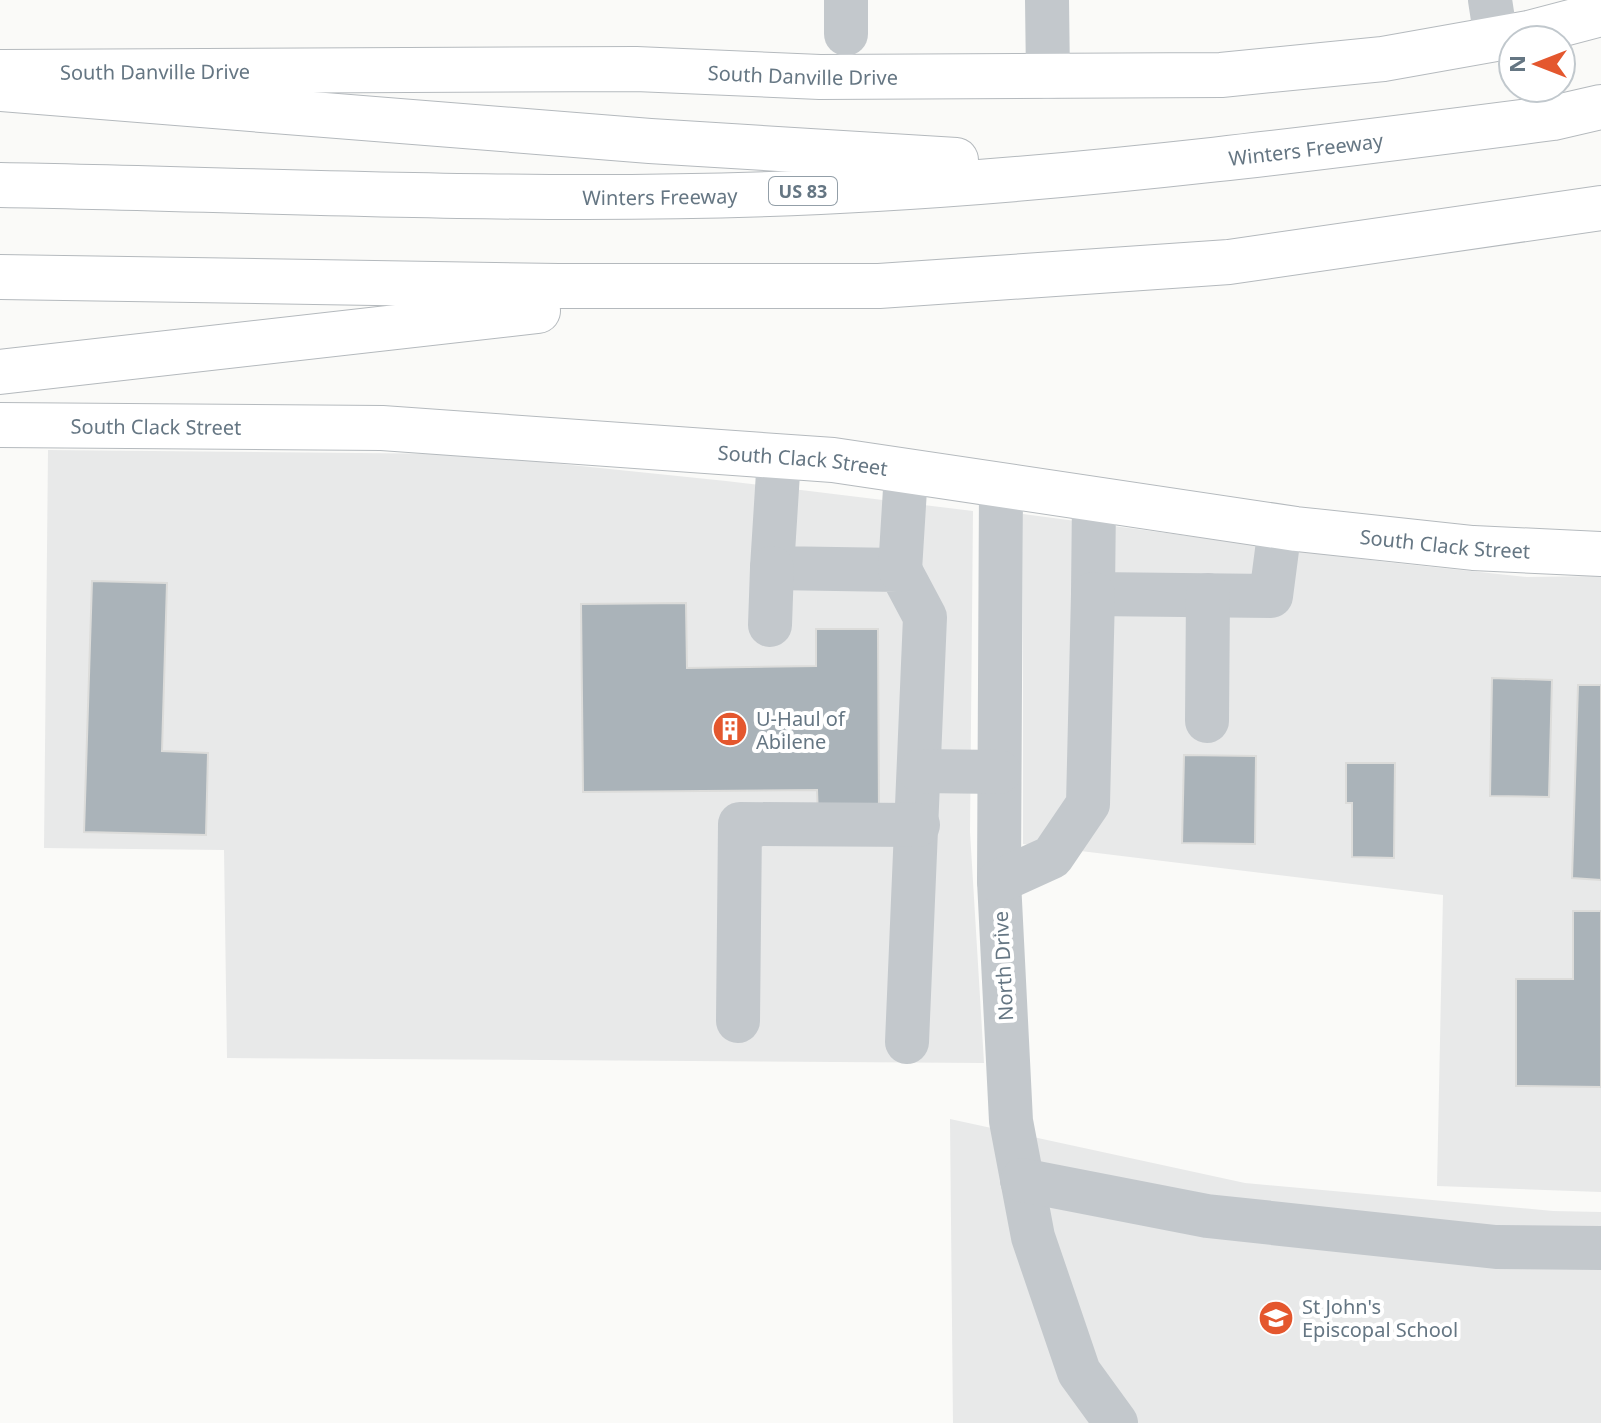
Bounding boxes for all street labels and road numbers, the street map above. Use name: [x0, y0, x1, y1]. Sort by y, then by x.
street label: South Danville Drive: [60, 57, 250, 85]
street label: South Danville Drive: [707, 59, 898, 91]
street label: Winters Freeway: [1227, 126, 1385, 171]
road number: US 83: [769, 177, 837, 205]
street label: Winters Freeway: [582, 182, 739, 211]
street label: South Clack Street: [71, 412, 241, 440]
street label: South Clack Street: [717, 438, 890, 481]
street label: South Clack Street: [1359, 522, 1531, 564]
street label: North Drive: [987, 910, 1019, 1022]

